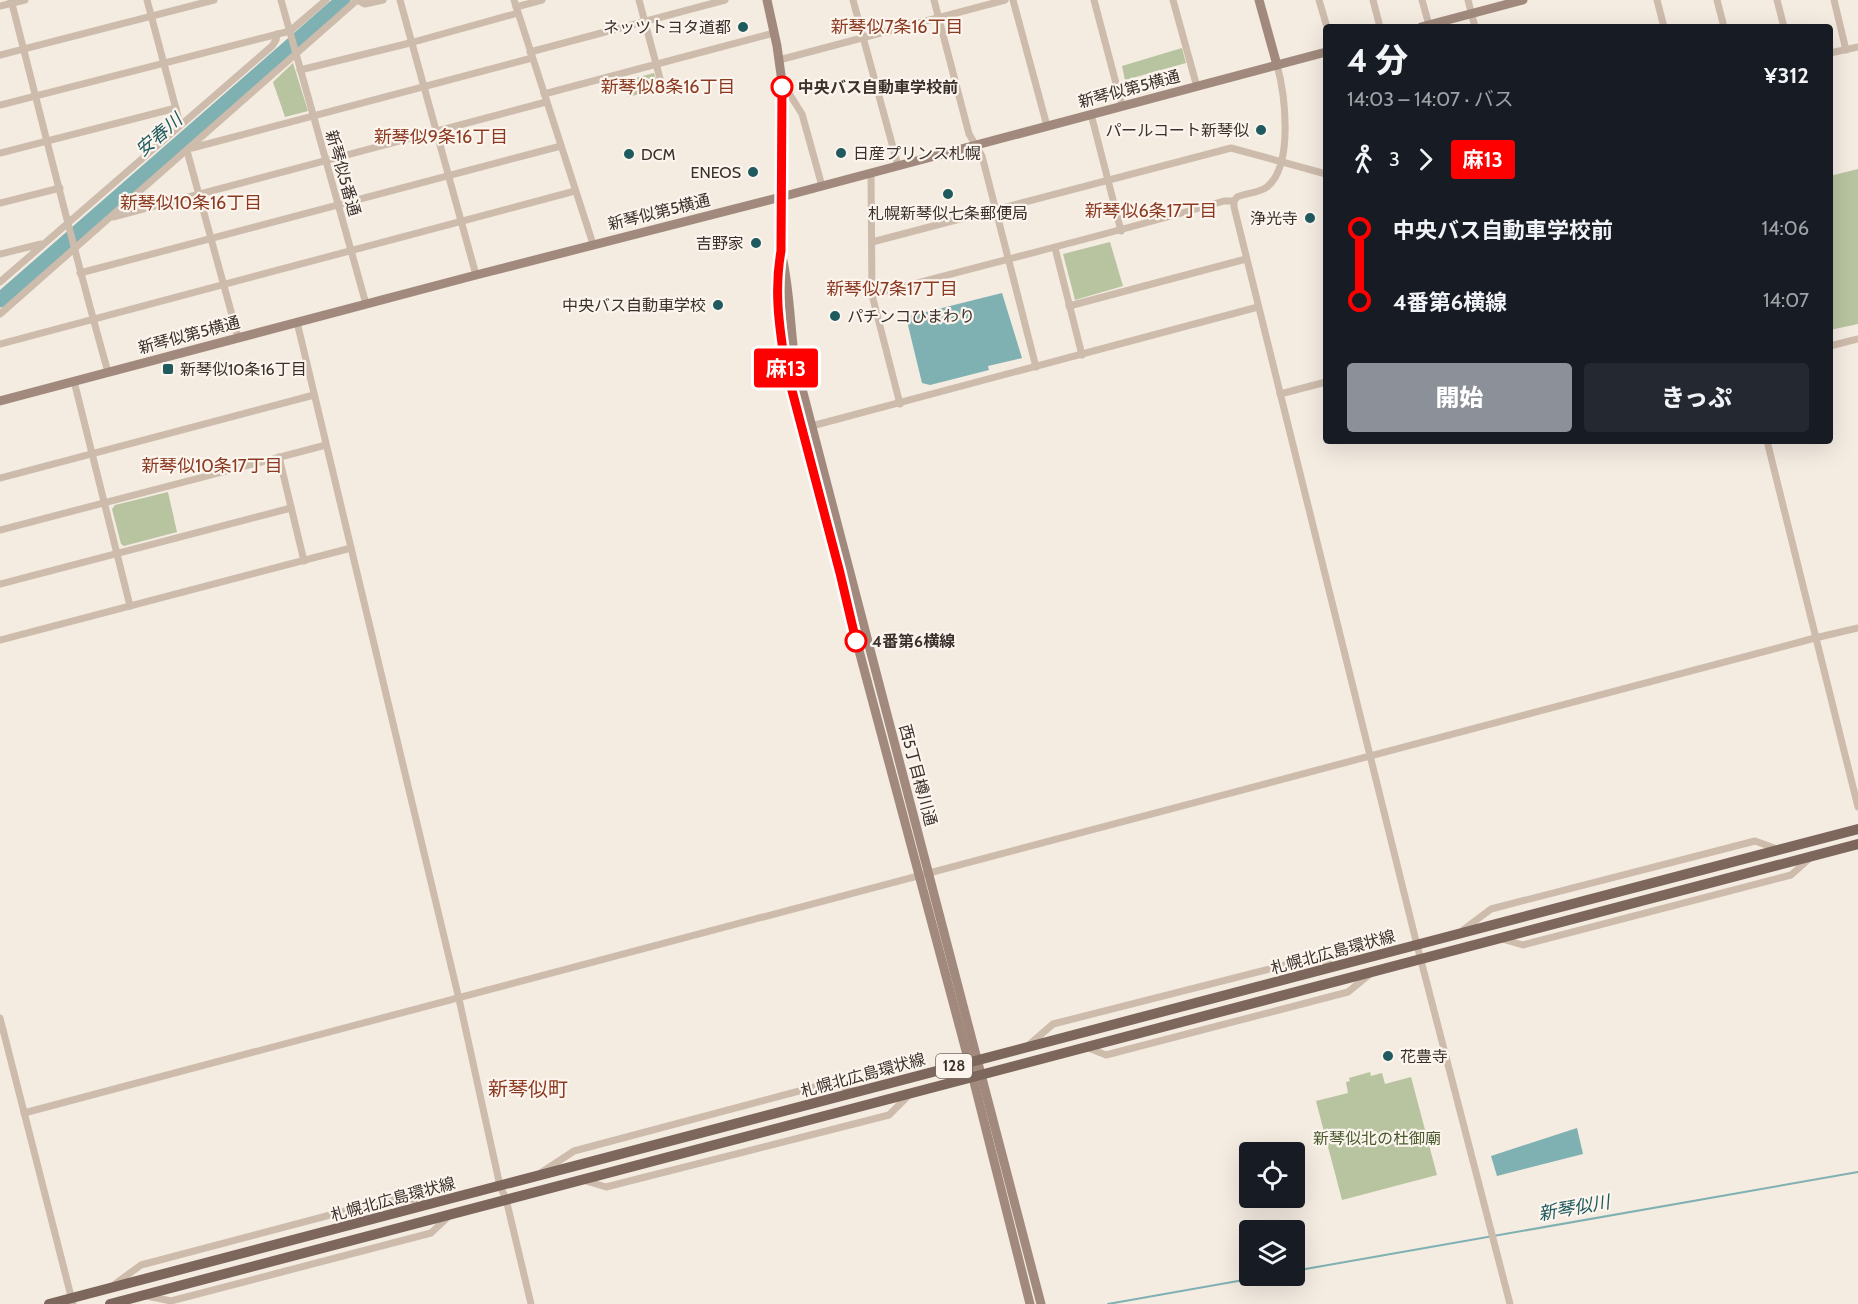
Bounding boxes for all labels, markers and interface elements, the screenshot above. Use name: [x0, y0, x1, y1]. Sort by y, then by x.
district label: 新琴似7条16丁目: [830, 16, 964, 38]
place label: ネッツトヨタ道都: [603, 18, 731, 37]
marker: ネッツトヨタ道都: [736, 20, 750, 34]
text: 4 分: [1347, 40, 1408, 80]
text: ¥312: [1764, 62, 1809, 89]
street label: 新琴似第5横通: [1076, 66, 1182, 112]
district label: 新琴似8条16丁目: [601, 76, 736, 98]
marker: 中央バス自動車学校前: [771, 76, 793, 98]
place label: 中央バス自動車学校前: [798, 78, 958, 97]
text: 14:03 – 14:07 · バス: [1347, 87, 1514, 111]
water label: 安春川: [131, 108, 188, 161]
place label: パールコート新琴似: [1105, 121, 1249, 140]
marker: パールコート新琴似: [1254, 123, 1268, 137]
district label: 新琴似9条16丁目: [374, 126, 508, 148]
street label: 新琴似5番通: [322, 128, 364, 218]
icon: walk: [1347, 143, 1380, 176]
icon: forward: [1409, 143, 1442, 176]
place label: 日産プリンス札幌: [853, 144, 981, 163]
place label: DCM: [641, 145, 675, 164]
marker: 日産プリンス札幌: [834, 146, 848, 160]
marker: DCM: [622, 147, 636, 161]
text: 3: [1389, 147, 1400, 171]
text: 麻13: [1463, 147, 1503, 172]
place label: ENEOS: [691, 163, 741, 182]
marker: ENEOS: [746, 165, 760, 179]
marker: 札幌新琴似七条郵便局: [941, 187, 955, 201]
street label: 新琴似第5横通: [606, 190, 712, 234]
district label: 新琴似10条16丁目: [120, 192, 262, 214]
district label: 新琴似6条17丁目: [1084, 200, 1218, 222]
place label: 札幌新琴似七条郵便局: [868, 204, 1028, 223]
place label: 浄光寺: [1250, 209, 1298, 228]
marker: 浄光寺: [1303, 211, 1317, 225]
text: 14:06: [1761, 216, 1809, 240]
text: 中央バス自動車学校前: [1393, 217, 1613, 244]
place label: 吉野家: [696, 234, 744, 253]
marker: 吉野家: [749, 236, 763, 250]
district label: 新琴似7条17丁目: [826, 278, 958, 300]
text: 14:07: [1763, 288, 1809, 312]
text: 4番第6横線: [1393, 289, 1507, 316]
place label: 中央バス自動車学校: [562, 296, 706, 315]
marker: 中央バス自動車学校: [711, 298, 725, 312]
place label: パチンコひまわり: [847, 307, 975, 326]
marker: パチンコひまわり: [828, 309, 842, 323]
street label: 新琴似第5横通: [136, 312, 242, 358]
line badge: 麻13: [752, 348, 820, 388]
text: 麻13: [766, 356, 806, 381]
place label: 新琴似10条16丁目: [180, 360, 307, 379]
marker: 新琴似10条16丁目: [161, 362, 175, 376]
button: 開始: [1347, 363, 1572, 432]
button: きっぷ: [1584, 363, 1809, 432]
district label: 新琴似10条17丁目: [141, 455, 283, 477]
marker: 4番第6横線: [845, 630, 867, 652]
place label: 4番第6横線: [872, 632, 955, 651]
street label: 西5丁目樽川通: [895, 722, 941, 828]
street label: 札幌北広島環状線: [1269, 926, 1397, 978]
place label: 花豊寺: [1400, 1047, 1448, 1066]
street label: 札幌北広島環状線: [799, 1049, 927, 1101]
marker: 花豊寺: [1381, 1049, 1395, 1063]
road number: 128: [936, 1054, 972, 1078]
district label: 新琴似町: [488, 1077, 568, 1101]
park label: 新琴似北の杜御廟: [1313, 1129, 1441, 1148]
map controls: [1239, 1142, 1305, 1286]
button: locate: [1239, 1142, 1305, 1208]
street label: 札幌北広島環状線: [329, 1173, 457, 1225]
water label: 新琴似川: [1537, 1191, 1613, 1225]
button: layers: [1239, 1220, 1305, 1286]

